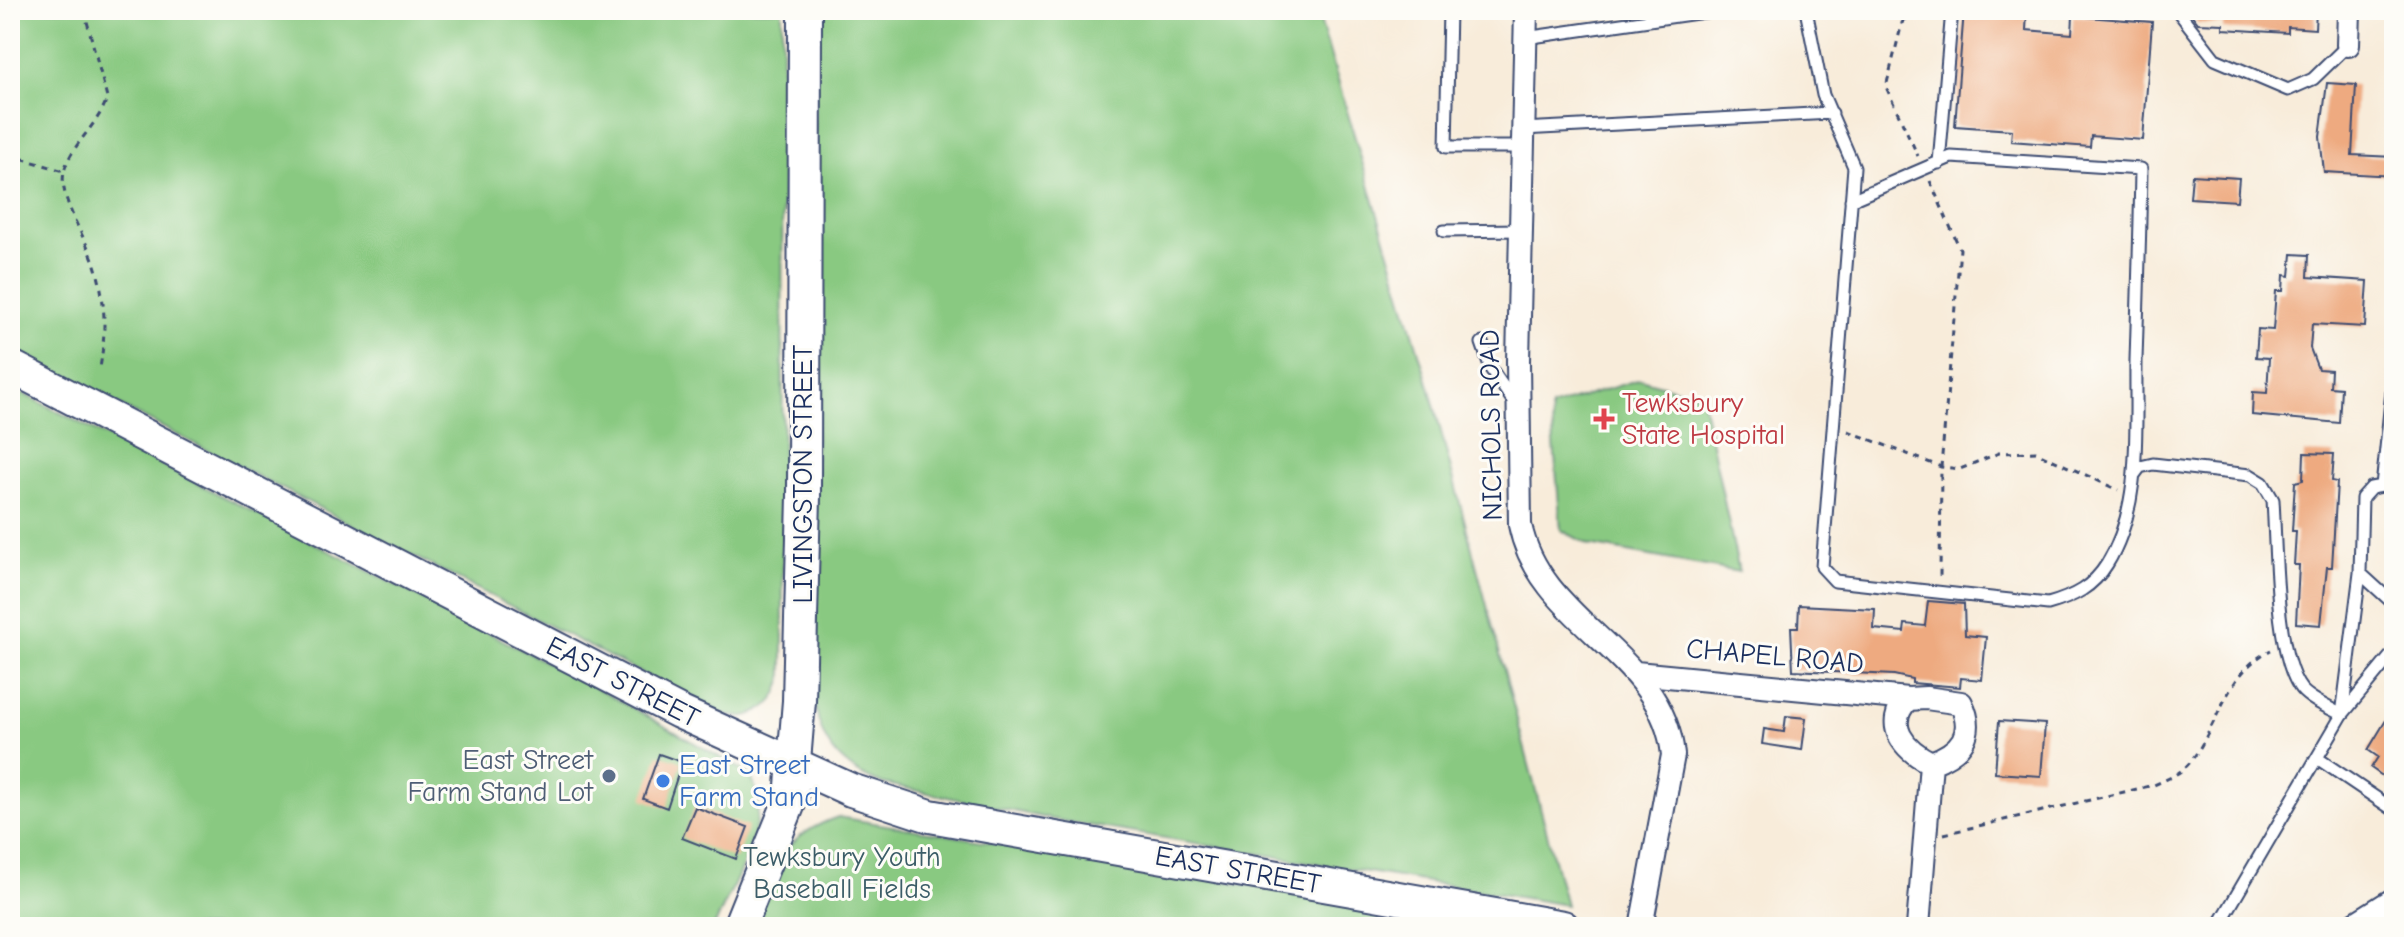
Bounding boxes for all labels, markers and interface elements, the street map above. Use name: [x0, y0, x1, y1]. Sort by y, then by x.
street label: NICHOLS ROAD: [1473, 329, 1509, 521]
street label: LIVINGSTON STREET: [787, 344, 819, 603]
place label: Tewksbury State Hospital: [1622, 387, 1785, 451]
marker: Tewksbury State Hospital: [1593, 408, 1615, 430]
street label: EAST STREET: [541, 630, 705, 734]
street label: CHAPEL ROAD: [1685, 632, 1865, 680]
place label: East Street Farm Stand Lot: [407, 744, 594, 808]
place label: East Street Farm Stand: [679, 749, 819, 813]
marker: East Street Farm Stand Lot: [600, 767, 618, 785]
marker: East Street Farm Stand: [654, 772, 672, 790]
street label: EAST STREET: [1153, 840, 1324, 900]
park label: Tewksbury Youth Baseball Fields: [743, 841, 941, 905]

